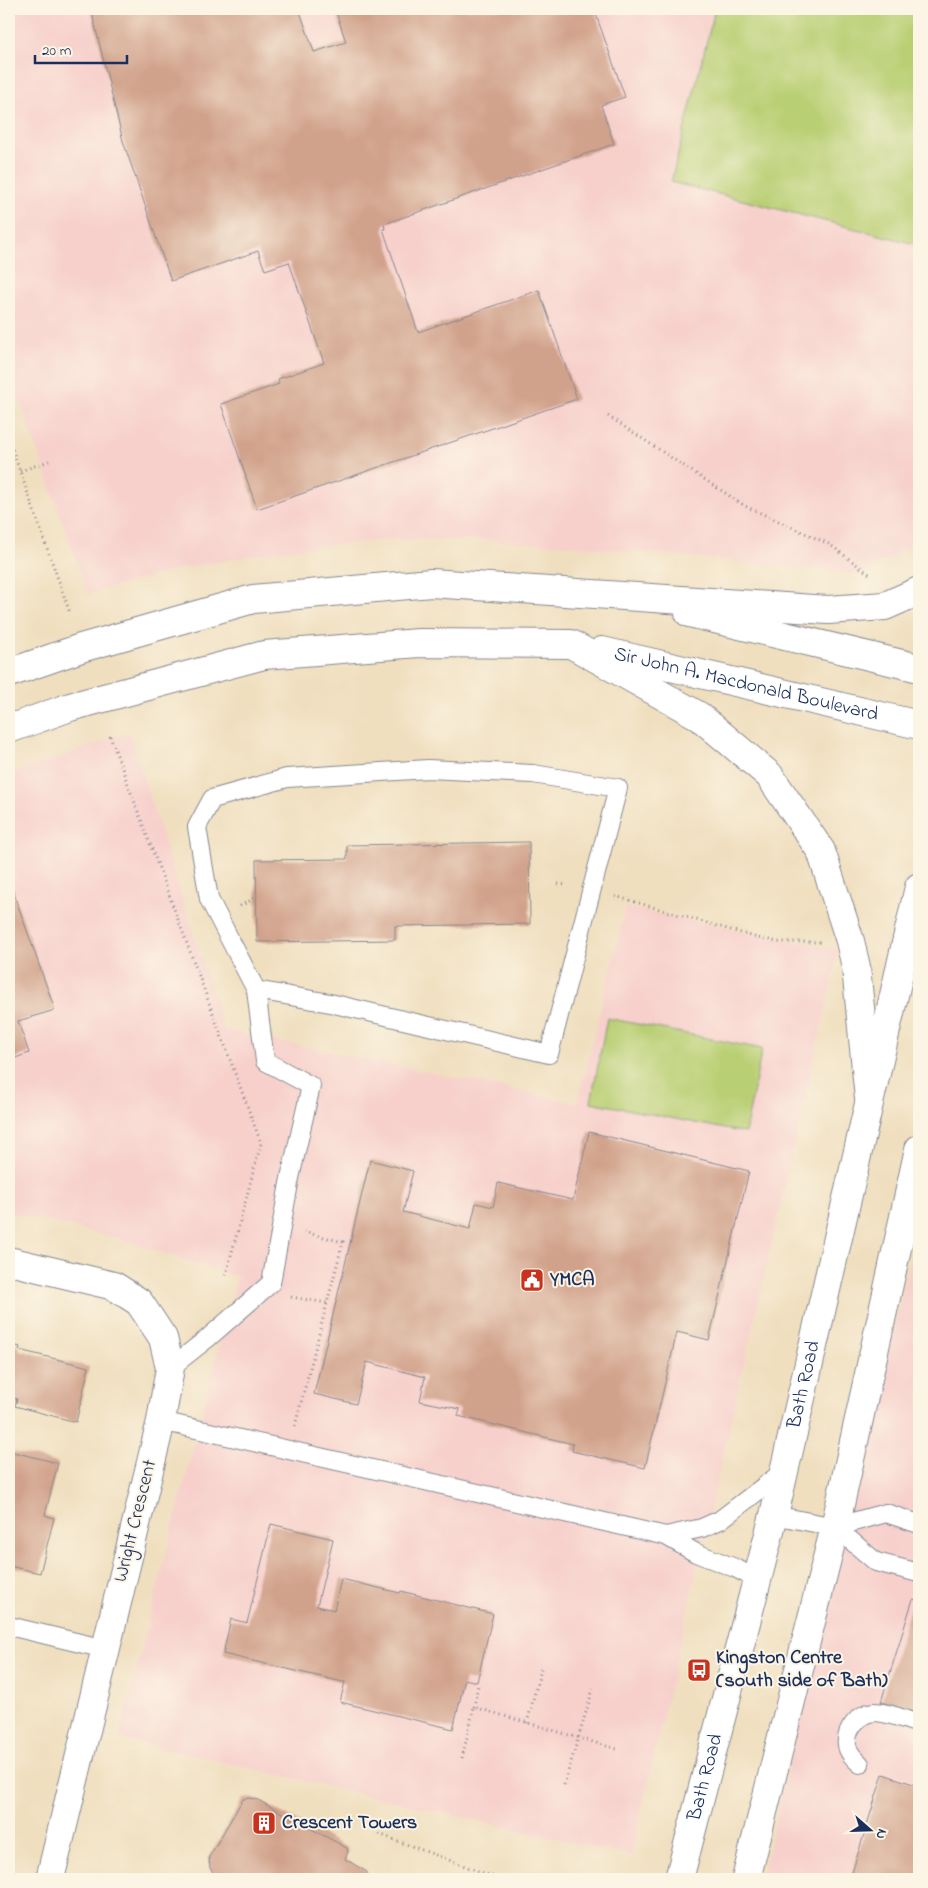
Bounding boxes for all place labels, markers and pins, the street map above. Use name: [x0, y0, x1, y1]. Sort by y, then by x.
place label: YMCA: [549, 1266, 595, 1295]
public building icon: YMCA: [519, 1267, 545, 1293]
place label: Kingston Centre (south side of Bath): [716, 1644, 888, 1696]
bus stop icon: Kingston Centre (south side of Bath): [686, 1657, 712, 1683]
place label: Crescent Towers: [282, 1809, 417, 1838]
building icon: Crescent Towers: [251, 1810, 277, 1836]

